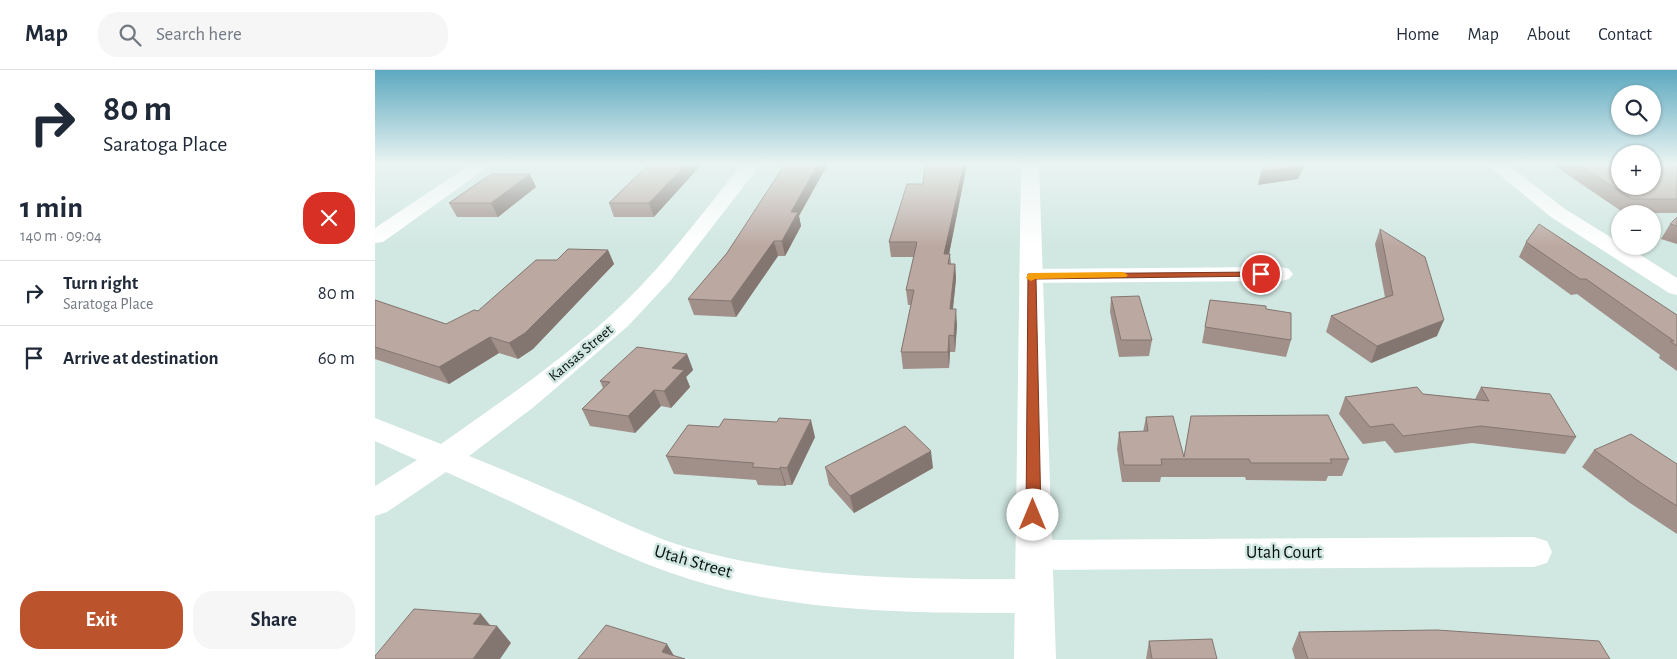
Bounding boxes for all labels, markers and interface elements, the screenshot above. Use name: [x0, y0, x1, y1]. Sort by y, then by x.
search box: [98, 12, 448, 57]
icon: search: [116, 21, 144, 49]
text: Map: [25, 22, 68, 46]
text: Search here: [156, 25, 242, 44]
text: Home: [1396, 26, 1439, 44]
text: Map: [1467, 26, 1499, 44]
text: About: [1527, 26, 1570, 44]
text: Contact: [1598, 26, 1652, 44]
map controls: [1611, 85, 1661, 255]
button: search: [1611, 85, 1661, 135]
icon: right: [20, 90, 85, 155]
text: 80 m: [103, 92, 172, 127]
text: Saratoga Place: [103, 133, 227, 155]
button: +: [1611, 145, 1661, 195]
button: close: [303, 192, 355, 244]
text: 1 min: [20, 193, 83, 223]
button: −: [1611, 205, 1661, 255]
text: 140 m · 09:04: [20, 228, 102, 244]
pin: [1240, 253, 1282, 295]
icon: arrive: [1247, 260, 1275, 288]
text: Turn right: [63, 274, 138, 293]
icon: right: [20, 279, 48, 307]
text: 80 m: [318, 284, 355, 303]
text: Saratoga Place: [63, 296, 153, 312]
street label: Kansas Street: [546, 322, 616, 384]
icon: arrive: [20, 344, 48, 372]
text: Arrive at destination: [63, 349, 219, 368]
text: 60 m: [318, 349, 355, 368]
position arrow: [1006, 488, 1058, 540]
street label: Utah Street: [652, 542, 734, 582]
street label: Utah Court: [1246, 544, 1322, 562]
button: Exit: [20, 591, 183, 649]
button: Share: [193, 591, 355, 649]

